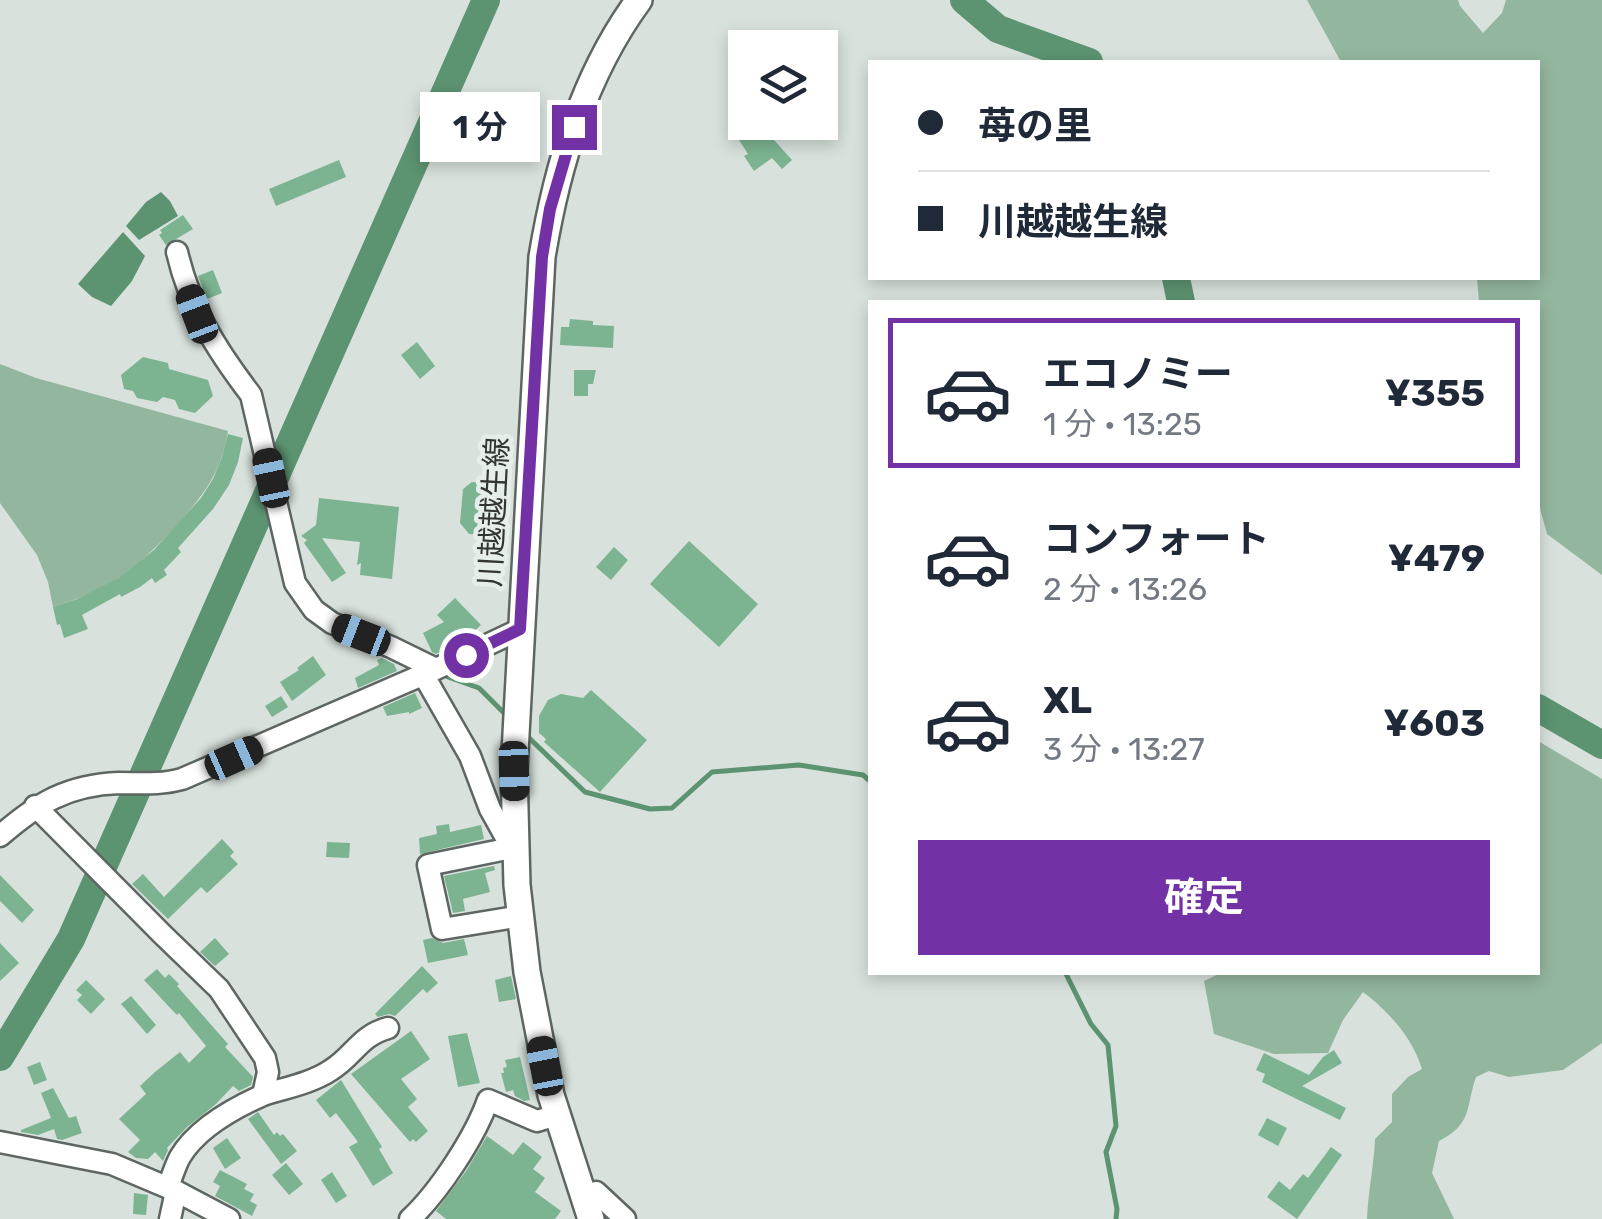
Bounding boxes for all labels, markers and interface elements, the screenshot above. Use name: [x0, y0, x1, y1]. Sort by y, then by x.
map controls: [728, 30, 838, 140]
button: layers: [728, 30, 838, 140]
callout: 1 分: [419, 92, 539, 162]
text: 苺の里: [978, 103, 1092, 149]
route end: [552, 105, 597, 150]
text: 1 分: [453, 108, 507, 146]
text: 川越越生線: [978, 199, 1168, 245]
car: [172, 281, 222, 347]
icon: car: [923, 348, 1013, 438]
text: エコノミー: [1043, 351, 1233, 397]
text: ¥355: [1385, 370, 1485, 416]
text: 1 分 · 13:25: [1043, 405, 1202, 443]
street label: 川越越生線: [472, 436, 516, 588]
car: [250, 446, 292, 510]
icon: car: [923, 513, 1013, 603]
text: コンフォート: [1043, 516, 1270, 562]
text: ¥479: [1388, 535, 1485, 581]
text: 2 分 · 13:26: [1043, 570, 1207, 608]
car: [328, 610, 394, 660]
route start: [444, 633, 489, 678]
text: XL: [1043, 677, 1092, 723]
icon: car: [923, 678, 1013, 768]
text: ¥603: [1383, 700, 1485, 746]
text: 3 分 · 13:27: [1043, 730, 1205, 768]
car: [200, 732, 268, 784]
car: [498, 740, 530, 802]
button: 確定: [918, 840, 1490, 955]
car: [525, 1034, 565, 1098]

